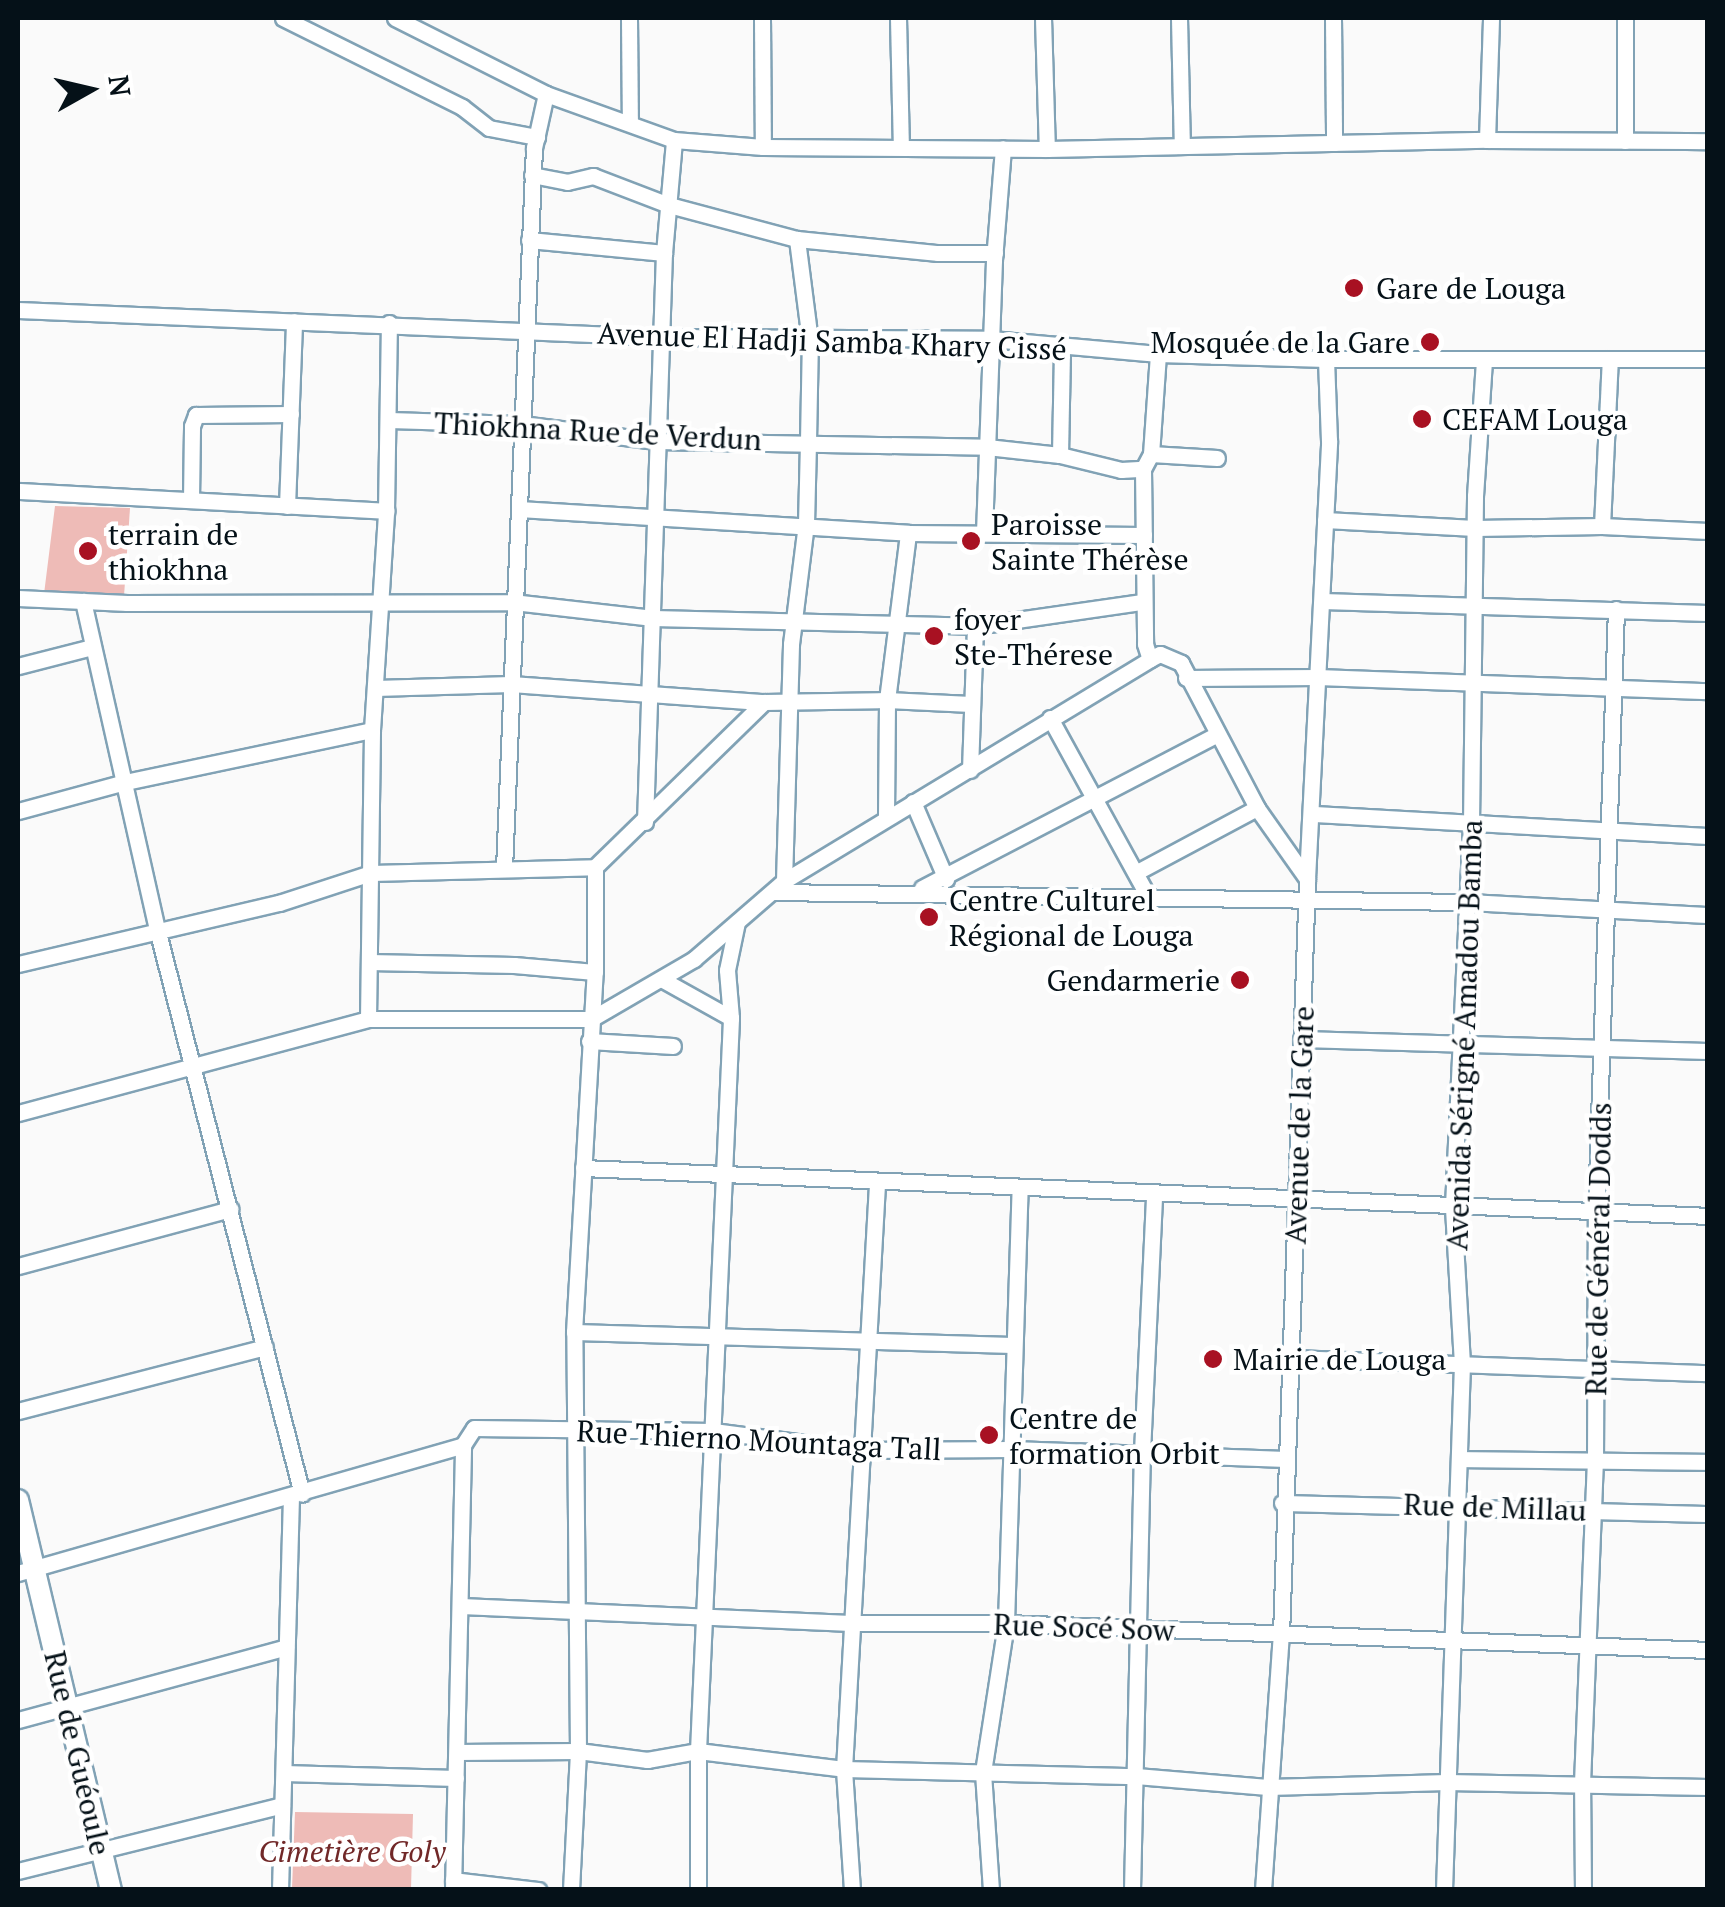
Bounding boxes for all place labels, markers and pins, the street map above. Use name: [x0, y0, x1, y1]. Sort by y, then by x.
place label: Gare de Louga: [1376, 270, 1566, 306]
marker: Gare de Louga: [1341, 275, 1367, 301]
place label: Mosquée de la Gare: [1150, 324, 1410, 360]
marker: Mosquée de la Gare: [1419, 331, 1441, 353]
place label: CEFAM Louga: [1442, 401, 1628, 437]
marker: CEFAM Louga: [1411, 408, 1433, 430]
place label: Paroisse Sainte Thérèse: [991, 506, 1189, 576]
place label: terrain de thiokhna: [108, 516, 238, 586]
marker: Paroisse Sainte Thérèse: [960, 530, 982, 552]
marker: terrain de thiokhna: [77, 540, 99, 562]
place label: foyer Ste-Thérese: [954, 601, 1113, 672]
marker: foyer Ste-Thérese: [923, 625, 945, 647]
place label: Centre Culturel Régional de Louga: [949, 882, 1194, 952]
marker: Centre Culturel Régional de Louga: [918, 906, 940, 928]
place label: Gendarmerie: [1047, 962, 1220, 998]
marker: Gendarmerie: [1229, 969, 1251, 991]
place label: Mairie de Louga: [1233, 1341, 1446, 1377]
marker: Mairie de Louga: [1202, 1348, 1224, 1370]
place label: Centre de formation Orbit: [1009, 1400, 1220, 1470]
marker: Centre de formation Orbit: [978, 1424, 1000, 1446]

